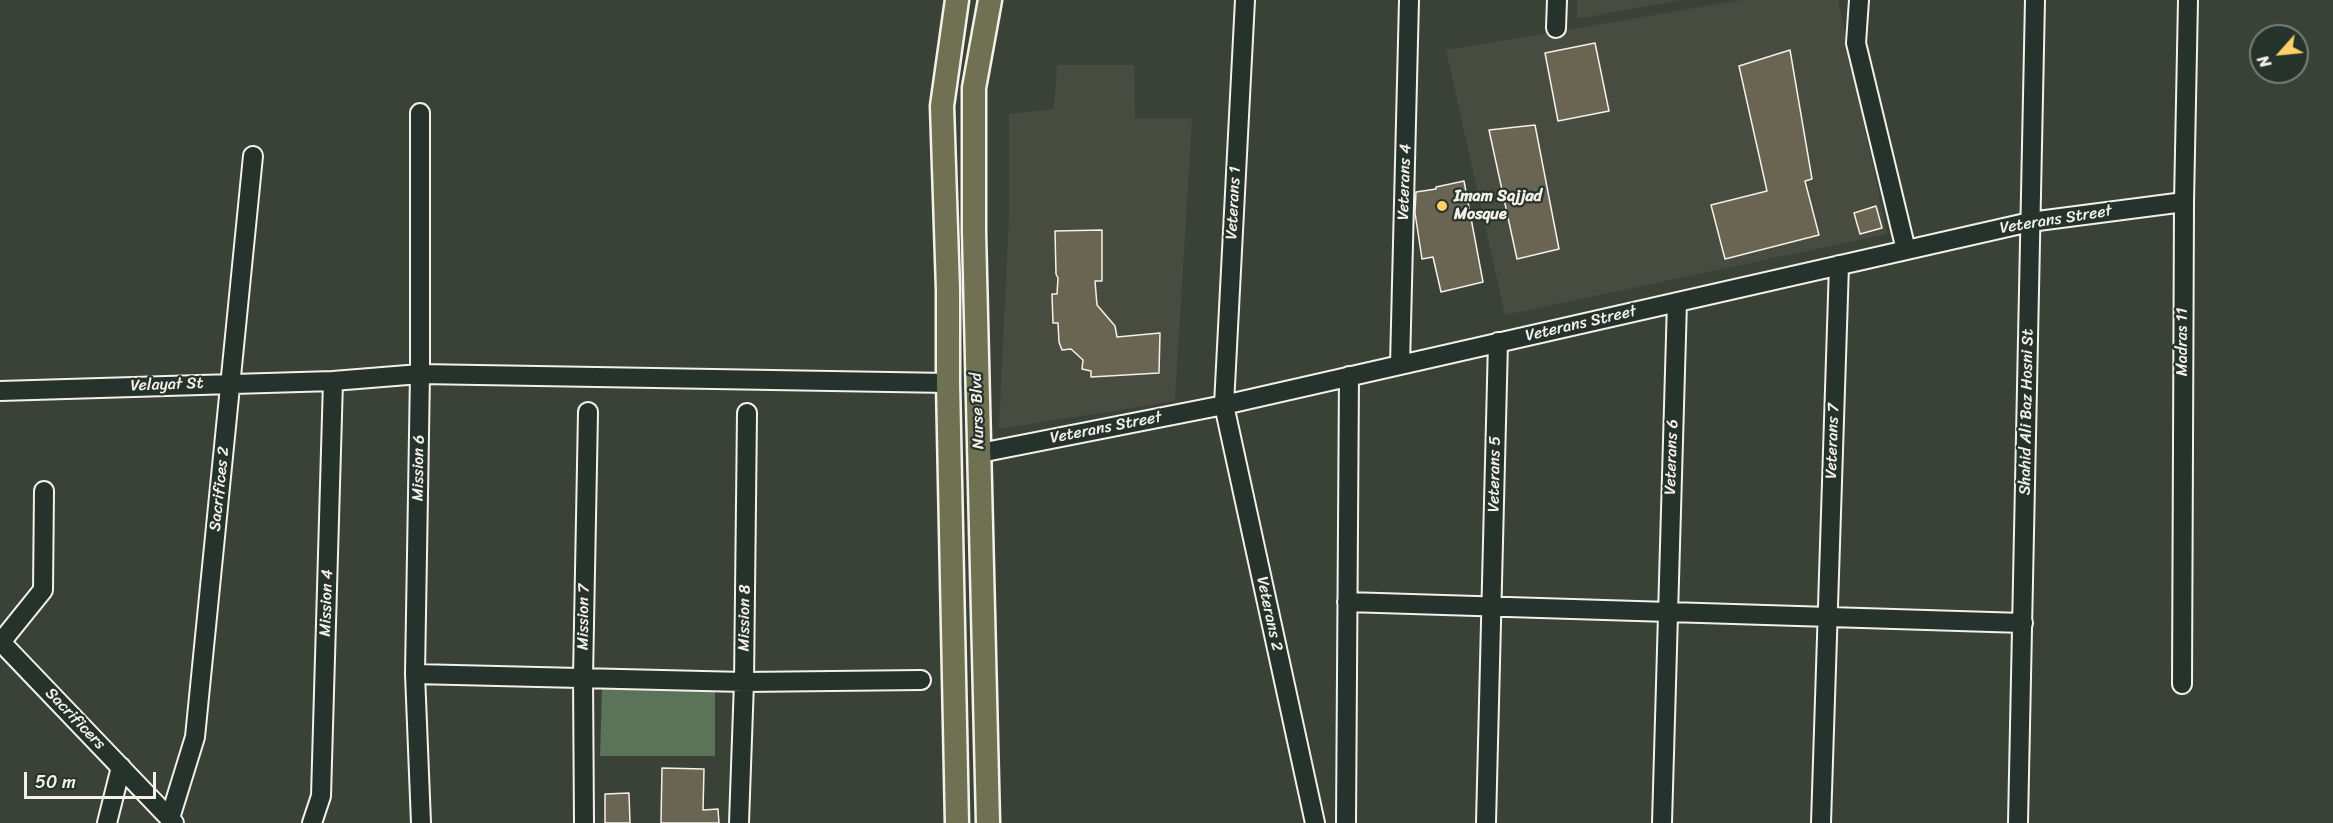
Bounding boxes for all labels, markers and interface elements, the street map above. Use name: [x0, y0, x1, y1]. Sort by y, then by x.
north arrow: [2249, 24, 2309, 84]
text: N: [2249, 50, 2280, 73]
street label: Veterans 4: [1394, 143, 1416, 221]
street label: Veterans 1: [1222, 166, 1246, 240]
place label: Imam Sajjad Mosque: [1454, 187, 1542, 225]
marker: Imam Sajjad Mosque: [1435, 199, 1449, 213]
street label: Veterans Street: [1999, 202, 2113, 238]
street label: Veterans Street: [1524, 302, 1638, 346]
street label: Madras 11: [2173, 308, 2193, 376]
street label: Shahid Ali Baz Hosni St: [2016, 329, 2038, 495]
street label: Nurse Blvd: [967, 372, 989, 450]
street label: Velayat St: [130, 374, 204, 396]
street label: Veterans 7: [1822, 403, 1844, 479]
street label: Veterans Street: [1049, 408, 1163, 448]
street label: Veterans 6: [1661, 419, 1683, 495]
street label: Mission 6: [409, 435, 429, 501]
street label: Veterans 5: [1485, 436, 1505, 512]
street label: Sacrifices 2: [206, 446, 234, 532]
street label: Mission 4: [316, 569, 338, 637]
street label: Veterans 2: [1252, 575, 1286, 653]
street label: Mission 7: [574, 584, 594, 650]
street label: Mission 8: [735, 584, 755, 652]
street label: Sacrificers: [41, 684, 109, 754]
scale bar: [27, 760, 159, 798]
text: 50 m: [35, 766, 76, 798]

